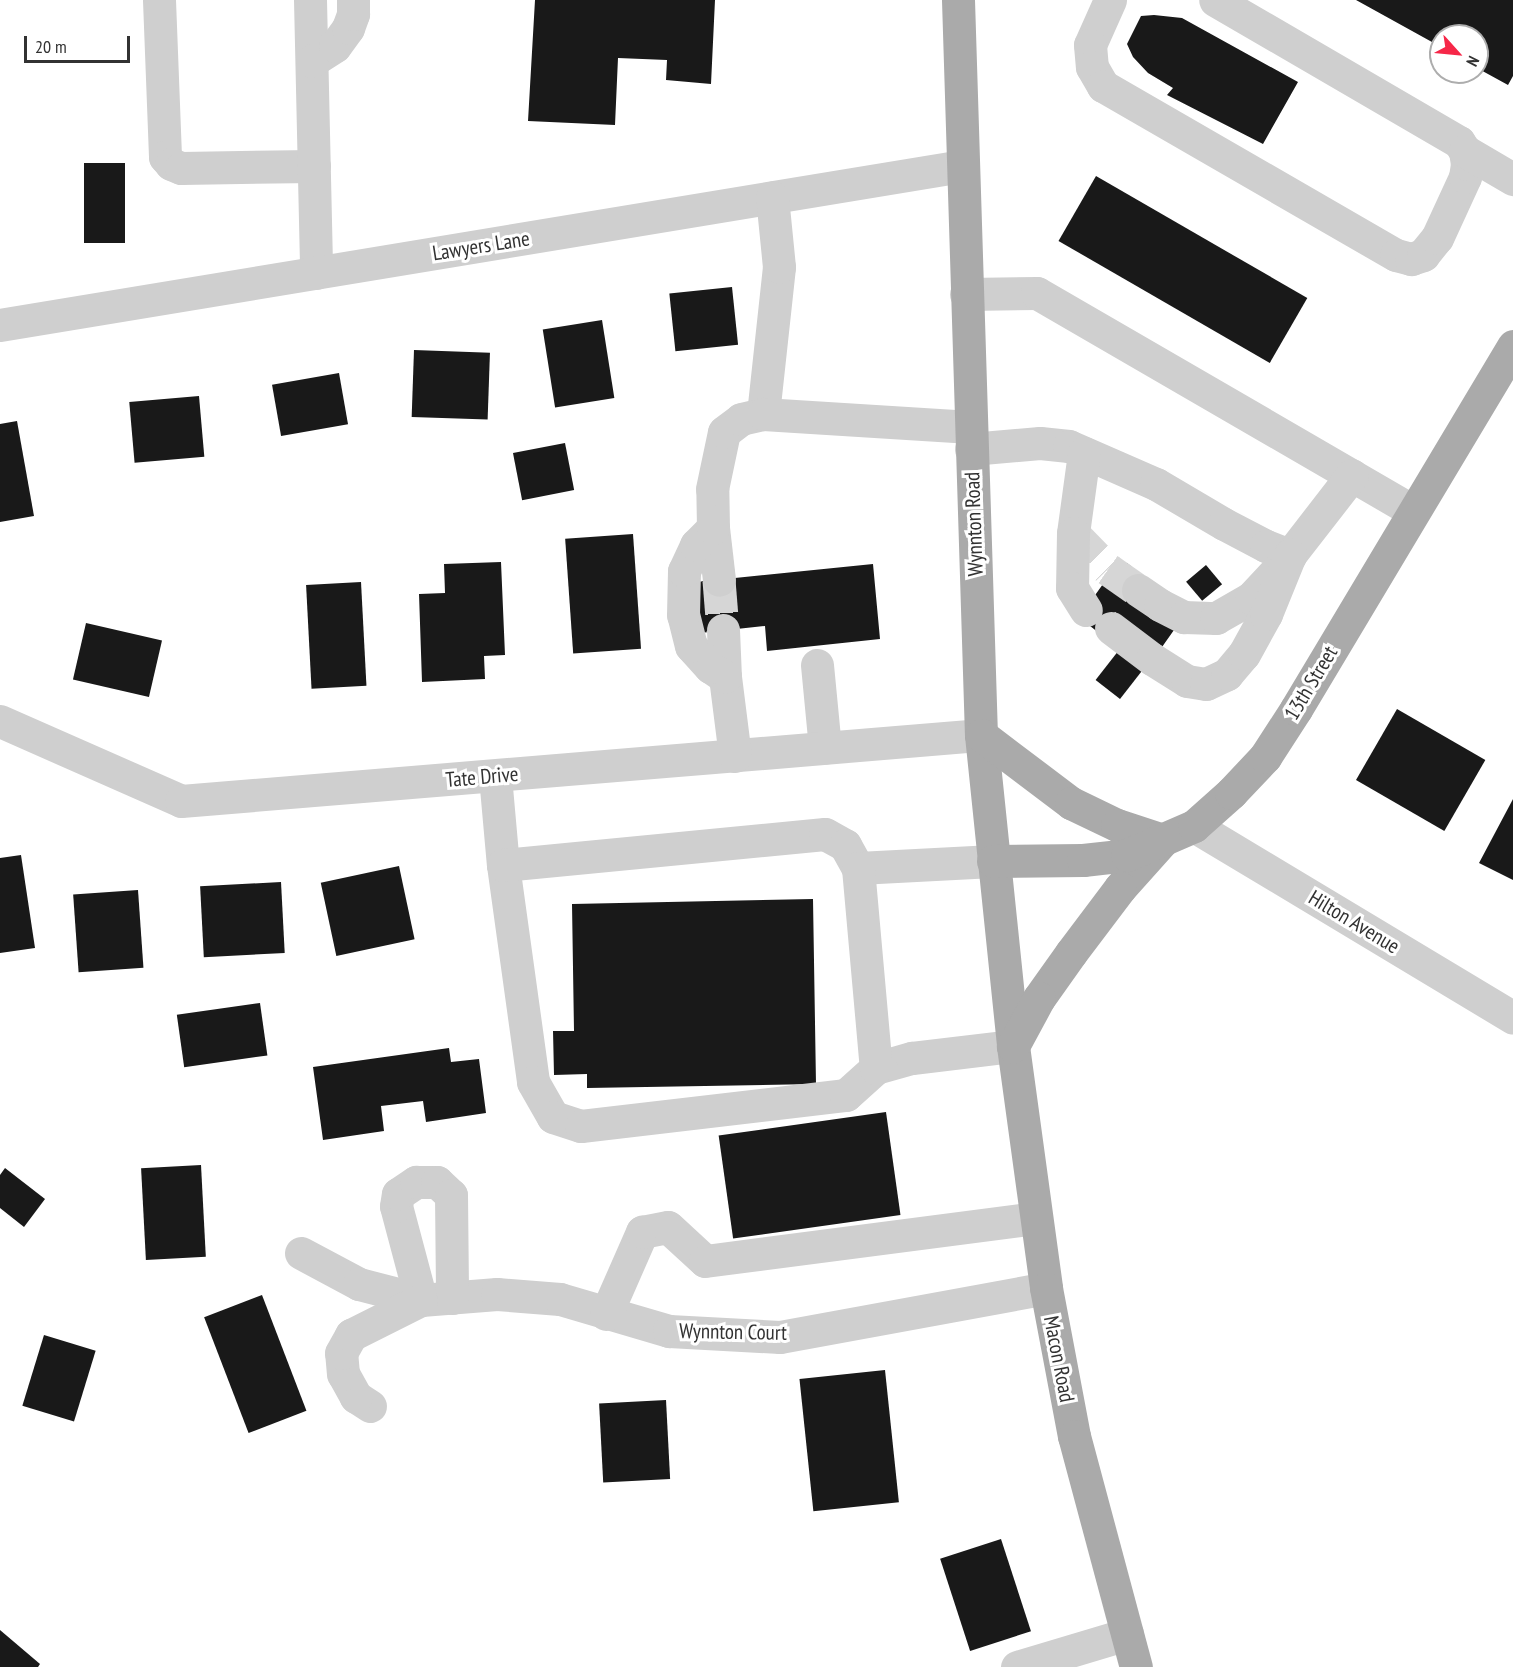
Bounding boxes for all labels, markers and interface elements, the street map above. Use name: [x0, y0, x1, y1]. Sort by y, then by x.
scale bar: [27, 24, 134, 62]
north arrow: [1429, 24, 1489, 84]
text: 20 m: [35, 35, 67, 58]
text: N: [1462, 53, 1484, 70]
street label: Lawyers Lane: [431, 226, 531, 266]
street label: Wynnton Road: [960, 471, 988, 577]
street label: 13th Street: [1279, 641, 1343, 725]
street label: Tate Drive: [445, 761, 519, 793]
street label: Hilton Avenue: [1304, 885, 1404, 959]
street label: Macon Road: [1038, 1314, 1080, 1404]
street label: Wynnton Court: [679, 1318, 787, 1346]

